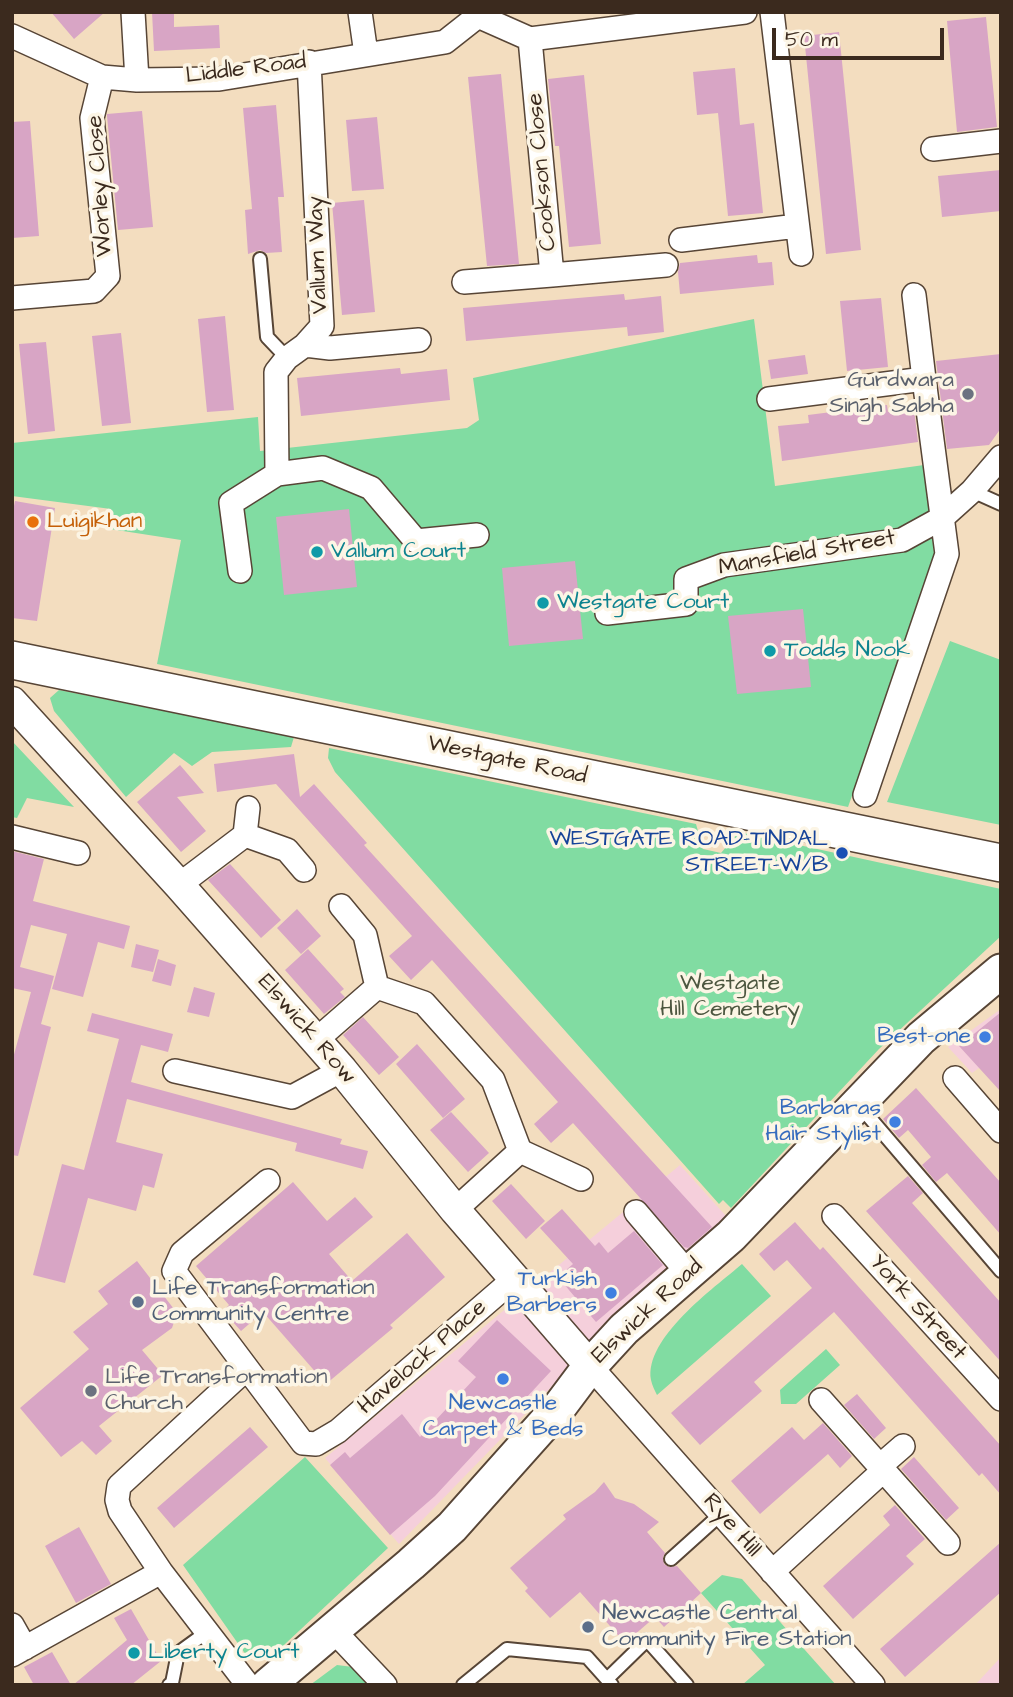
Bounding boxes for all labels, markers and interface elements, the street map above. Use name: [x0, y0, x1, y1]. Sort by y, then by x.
scale bar: [775, 14, 946, 58]
text: 50 m: [785, 25, 838, 54]
street label: Liddle Road: [184, 49, 308, 91]
street label: Cookson Close: [522, 92, 564, 252]
street label: Worley Close: [82, 114, 120, 258]
street label: Vallum Way: [303, 196, 335, 314]
place label: Gurdwara Singh Sabha: [829, 367, 954, 421]
marker: Gurdwara Singh Sabha: [960, 386, 976, 402]
place label: Luigikhan: [47, 508, 142, 536]
marker: Luigikhan: [25, 514, 41, 530]
street label: Mansfield Street: [717, 525, 897, 583]
place label: Vallum Court: [331, 538, 466, 566]
marker: Vallum Court: [309, 544, 325, 560]
place label: Westgate Court: [557, 589, 729, 617]
marker: Westgate Court: [535, 595, 551, 611]
place label: Todds Nook: [784, 637, 910, 665]
marker: Todds Nook: [762, 643, 778, 659]
street label: Westgate Road: [425, 731, 589, 791]
place label: WESTGATE ROAD-TINDAL STREET-W/B: [549, 826, 828, 880]
marker: WESTGATE ROAD-TINDAL STREET-W/B: [834, 845, 850, 861]
street label: Elswick Row: [251, 969, 361, 1091]
park label: Westgate Hill Cemetery: [660, 970, 800, 1024]
place label: Best-one: [877, 1023, 971, 1051]
marker: Best-one: [977, 1029, 993, 1045]
place label: Barbaras Hair Stylist: [765, 1095, 881, 1149]
marker: Barbaras Hair Stylist: [887, 1114, 903, 1130]
street label: York Street: [863, 1250, 971, 1366]
street label: Elswick Road: [587, 1254, 709, 1370]
place label: Turkish Barbers: [507, 1266, 597, 1320]
place label: Life Transformation Community Centre: [152, 1275, 375, 1329]
marker: Turkish Barbers: [603, 1285, 619, 1301]
marker: Life Transformation Community Centre: [130, 1294, 146, 1310]
street label: Havelock Place: [353, 1295, 493, 1421]
place label: Life Transformation Church: [105, 1364, 328, 1418]
marker: Newcastle Carpet & Beds: [495, 1371, 511, 1387]
marker: Life Transformation Church: [83, 1383, 99, 1399]
place label: Newcastle Carpet & Beds: [422, 1390, 584, 1444]
street label: Rye Hill: [696, 1489, 766, 1563]
place label: Newcastle Central Community Fire Station: [602, 1600, 852, 1654]
marker: Newcastle Central Community Fire Station: [580, 1619, 596, 1635]
place label: Liberty Court: [148, 1639, 299, 1667]
marker: Liberty Court: [126, 1645, 142, 1661]

